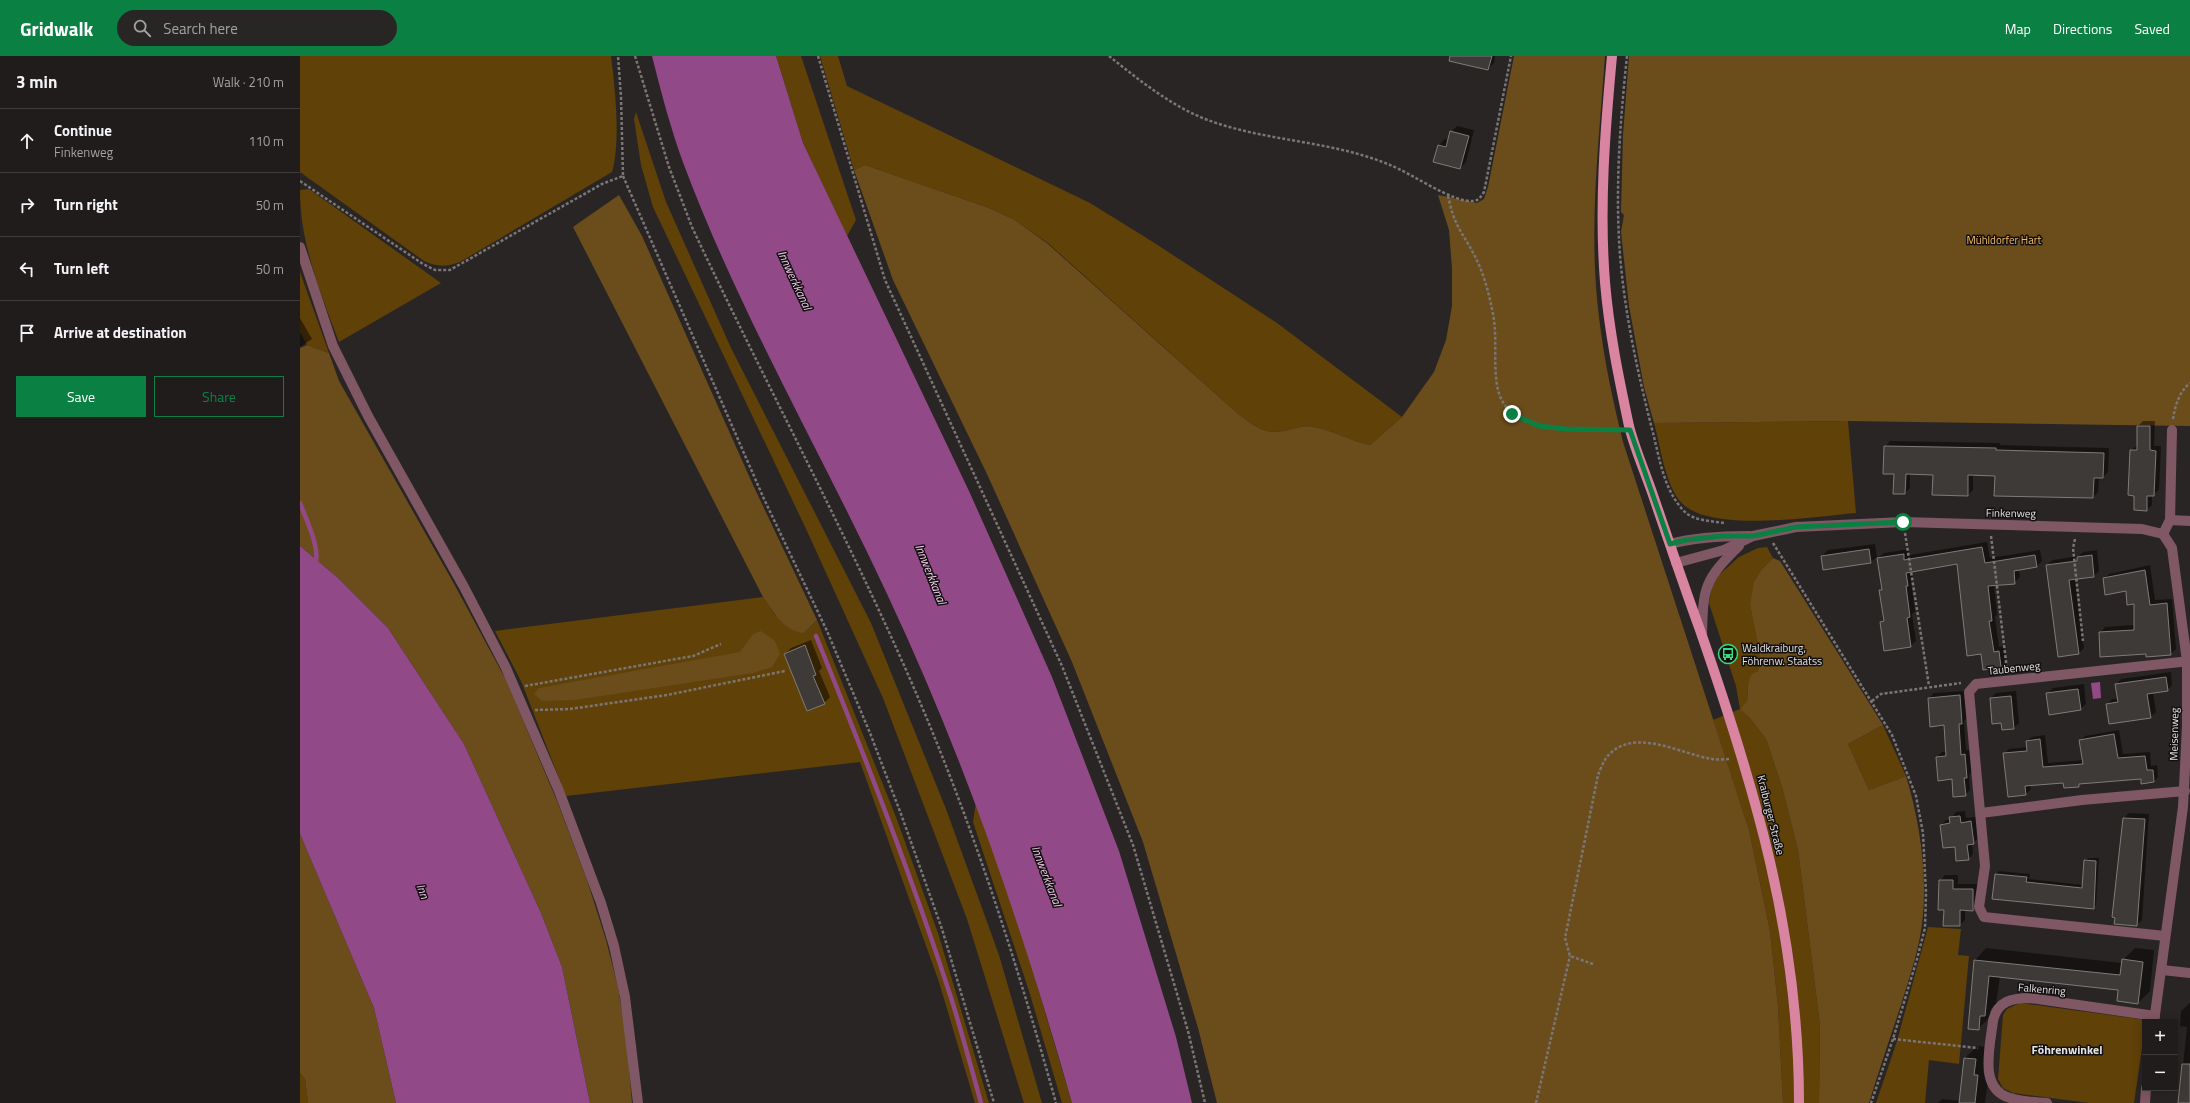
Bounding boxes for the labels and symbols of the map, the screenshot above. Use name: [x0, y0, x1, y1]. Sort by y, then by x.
park label: Mühldorfer Hart: [1967, 232, 2042, 248]
water label: Innwerkkanal: [773, 247, 818, 314]
route end: [1503, 405, 1521, 423]
street label: Finkenweg: [1986, 505, 2037, 521]
route start: [1894, 513, 1912, 531]
water label: Innwerkkanal: [910, 541, 952, 608]
place label: Waldkraiburg, Föhrenw. Staatss: [1742, 640, 1822, 669]
bus stop icon: Waldkraiburg, Föhrenw. Staatss: [1717, 643, 1739, 665]
street label: Taubenweg: [1987, 657, 2041, 679]
street label: Meisenweg: [2166, 707, 2182, 761]
street label: Kraiburger Straße: [1753, 773, 1789, 857]
water label: Innwerkkanal: [1027, 843, 1068, 910]
water label: Inn: [411, 881, 435, 902]
street label: Falkenring: [2017, 979, 2067, 999]
district label: Föhrenwinkel: [2032, 1040, 2102, 1059]

